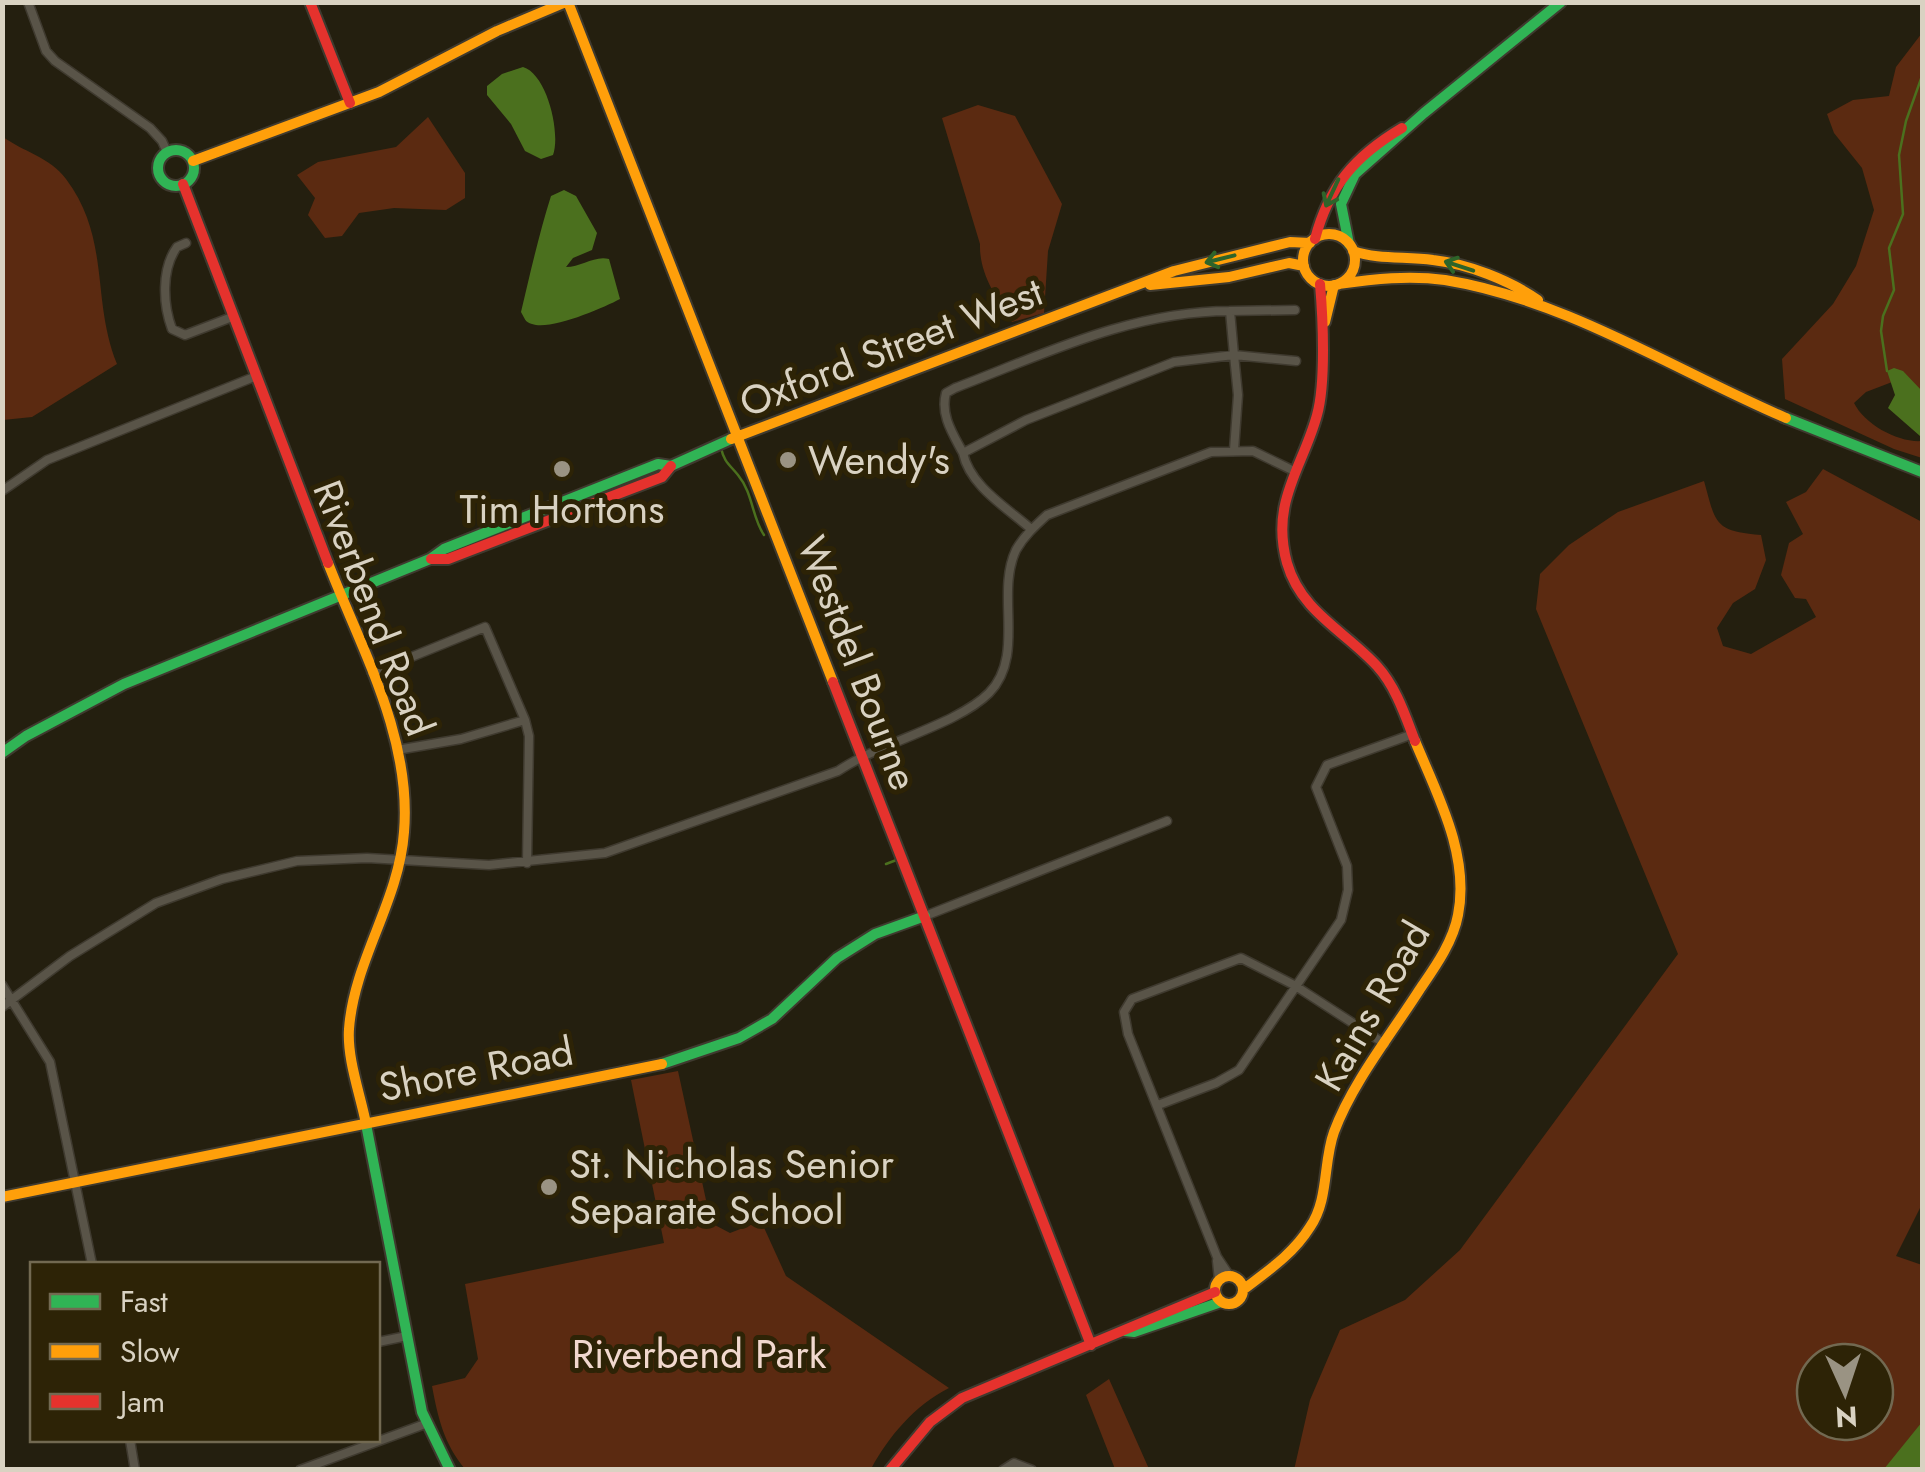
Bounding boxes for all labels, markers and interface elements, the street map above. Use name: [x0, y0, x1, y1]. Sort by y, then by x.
one-way arrow: [1321, 177, 1340, 207]
one-way arrow: [1205, 250, 1236, 269]
one-way arrow: [1443, 256, 1475, 274]
street label: Oxford Street West: [731, 262, 1051, 431]
place label: Wendy's: [808, 431, 950, 489]
marker: Wendy's: [777, 449, 799, 471]
marker: Tim Hortons: [551, 458, 573, 480]
street label: Riverbend Road: [299, 472, 449, 744]
place label: Tim Hortons: [460, 480, 664, 538]
street label: Westdel Bourne: [783, 528, 933, 798]
street label: Kains Road: [1300, 910, 1444, 1102]
street label: Shore Road: [374, 1022, 578, 1116]
place label: St. Nicholas Senior Separate School: [569, 1135, 894, 1239]
marker: St. Nicholas Senior Separate School: [538, 1176, 560, 1198]
legend: [30, 1262, 380, 1442]
text: Fast: [120, 1280, 169, 1323]
park label: Riverbend Park: [572, 1325, 827, 1383]
text: Slow: [120, 1330, 180, 1373]
north arrow: [1795, 1342, 1895, 1442]
text: Jam: [116, 1380, 165, 1423]
text: N: [1834, 1395, 1858, 1438]

